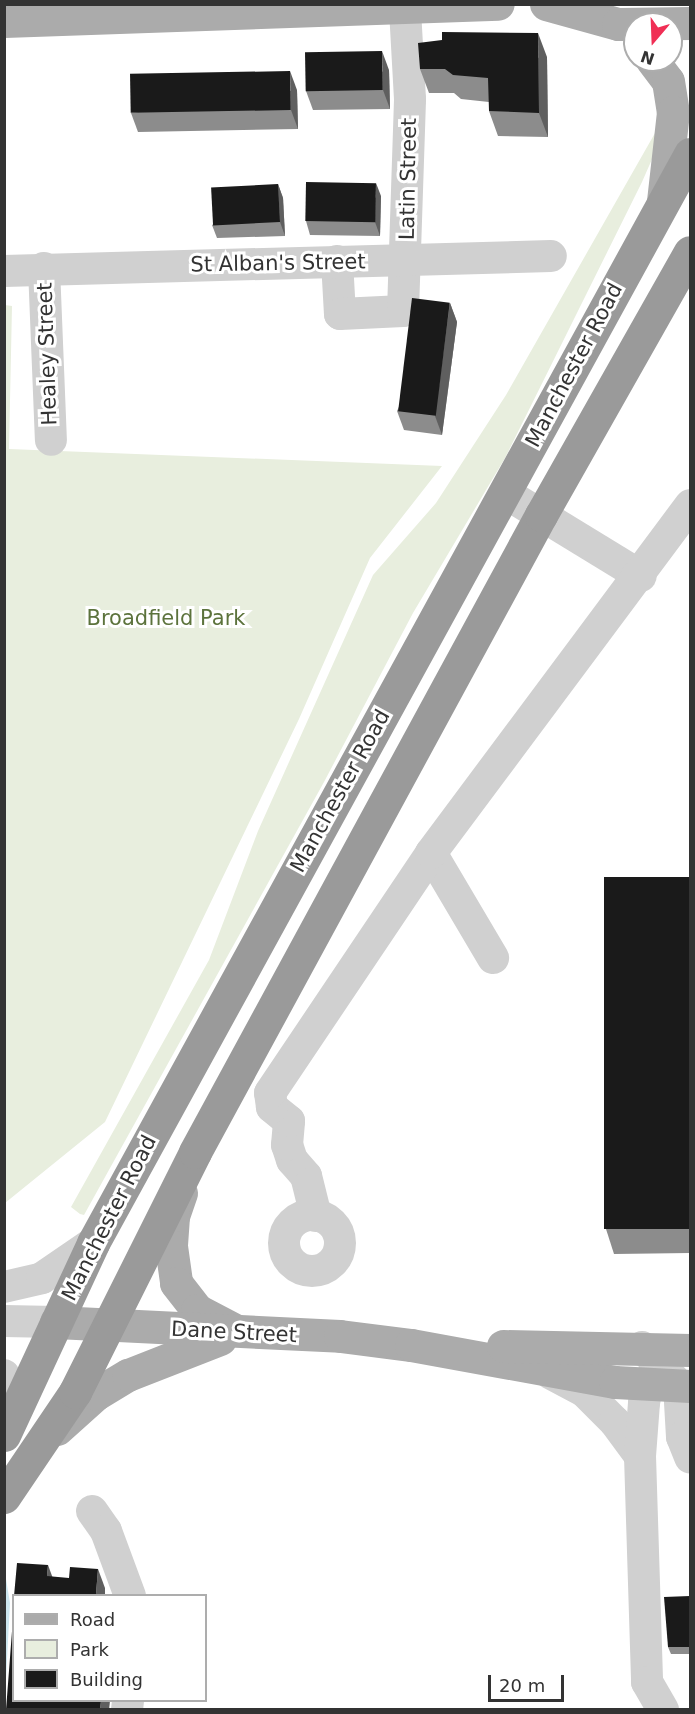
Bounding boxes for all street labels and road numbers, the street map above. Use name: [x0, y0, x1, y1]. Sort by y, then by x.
street label: Latin Street: [394, 118, 422, 240]
street label: St Alban's Street: [190, 249, 366, 277]
street label: Manchester Road: [520, 279, 628, 451]
street label: Healey Street: [32, 282, 62, 426]
street label: Manchester Road: [285, 705, 395, 877]
street label: Manchester Road: [56, 1131, 162, 1305]
street label: Dane Street: [171, 1316, 297, 1348]

